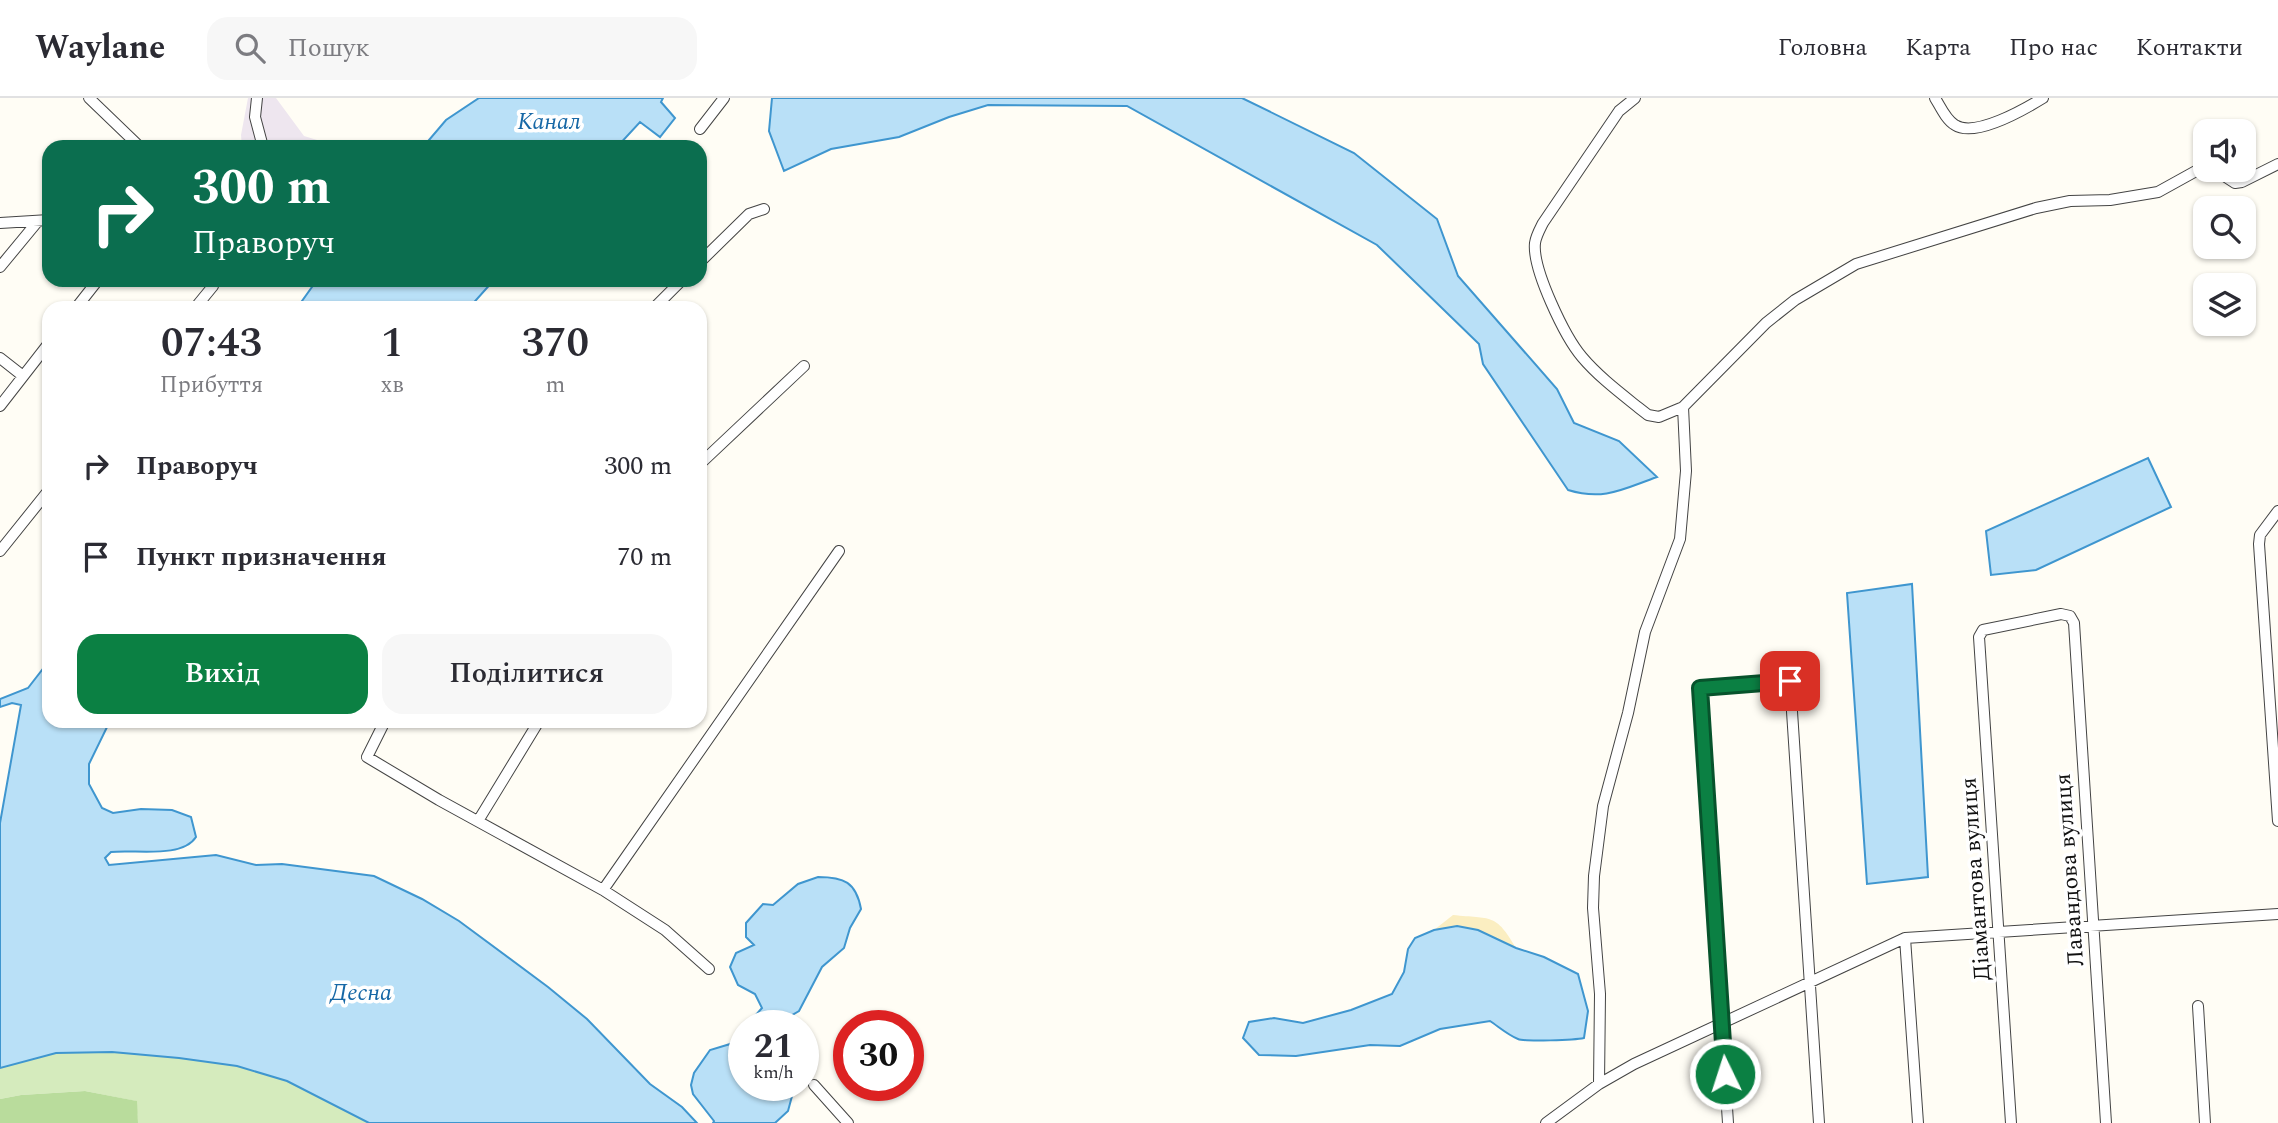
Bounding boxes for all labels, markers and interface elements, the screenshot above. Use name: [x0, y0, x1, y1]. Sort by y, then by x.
search box: [207, 17, 697, 80]
text: Waylane: [35, 23, 165, 73]
text: Пошук: [287, 28, 370, 68]
icon: search: [231, 29, 269, 67]
text: Головна: [1778, 30, 1867, 66]
text: Карта: [1905, 30, 1971, 66]
text: Про нас: [2009, 30, 2098, 66]
text: Контакти: [2136, 30, 2243, 66]
water label: Канал: [517, 104, 581, 140]
map controls: [2193, 119, 2256, 336]
button: sound: [2193, 119, 2256, 182]
text: 300 m: [192, 151, 331, 226]
icon: right: [77, 168, 168, 259]
button: search: [2193, 196, 2256, 259]
text: Праворуч: [192, 219, 335, 268]
button: layers: [2193, 273, 2256, 336]
text: 07:43: [161, 312, 262, 375]
text: 1: [381, 312, 404, 375]
text: 370: [522, 312, 589, 375]
text: Прибуття: [160, 368, 263, 403]
text: хв: [381, 368, 404, 403]
text: m: [545, 368, 565, 403]
text: Праворуч: [136, 446, 258, 486]
text: 300 m: [604, 446, 672, 486]
icon: right: [77, 447, 115, 485]
text: Пункт призначення: [136, 537, 387, 577]
text: 70 m: [617, 537, 672, 577]
icon: arrive: [77, 538, 115, 576]
button: Вихід: [77, 634, 368, 714]
button: Поділитися: [382, 634, 672, 714]
pin: [1760, 651, 1820, 711]
icon: arrive: [1771, 662, 1809, 700]
street label: Лавандова вулиця: [2046, 772, 2094, 968]
street label: Діамантова вулиця: [1951, 776, 2001, 982]
water label: Десна: [329, 975, 392, 1011]
speed limit sign: 30: [833, 1010, 924, 1101]
text: 21: [754, 1020, 793, 1073]
position arrow: [1688, 1037, 1762, 1111]
text: km/h: [753, 1059, 794, 1086]

